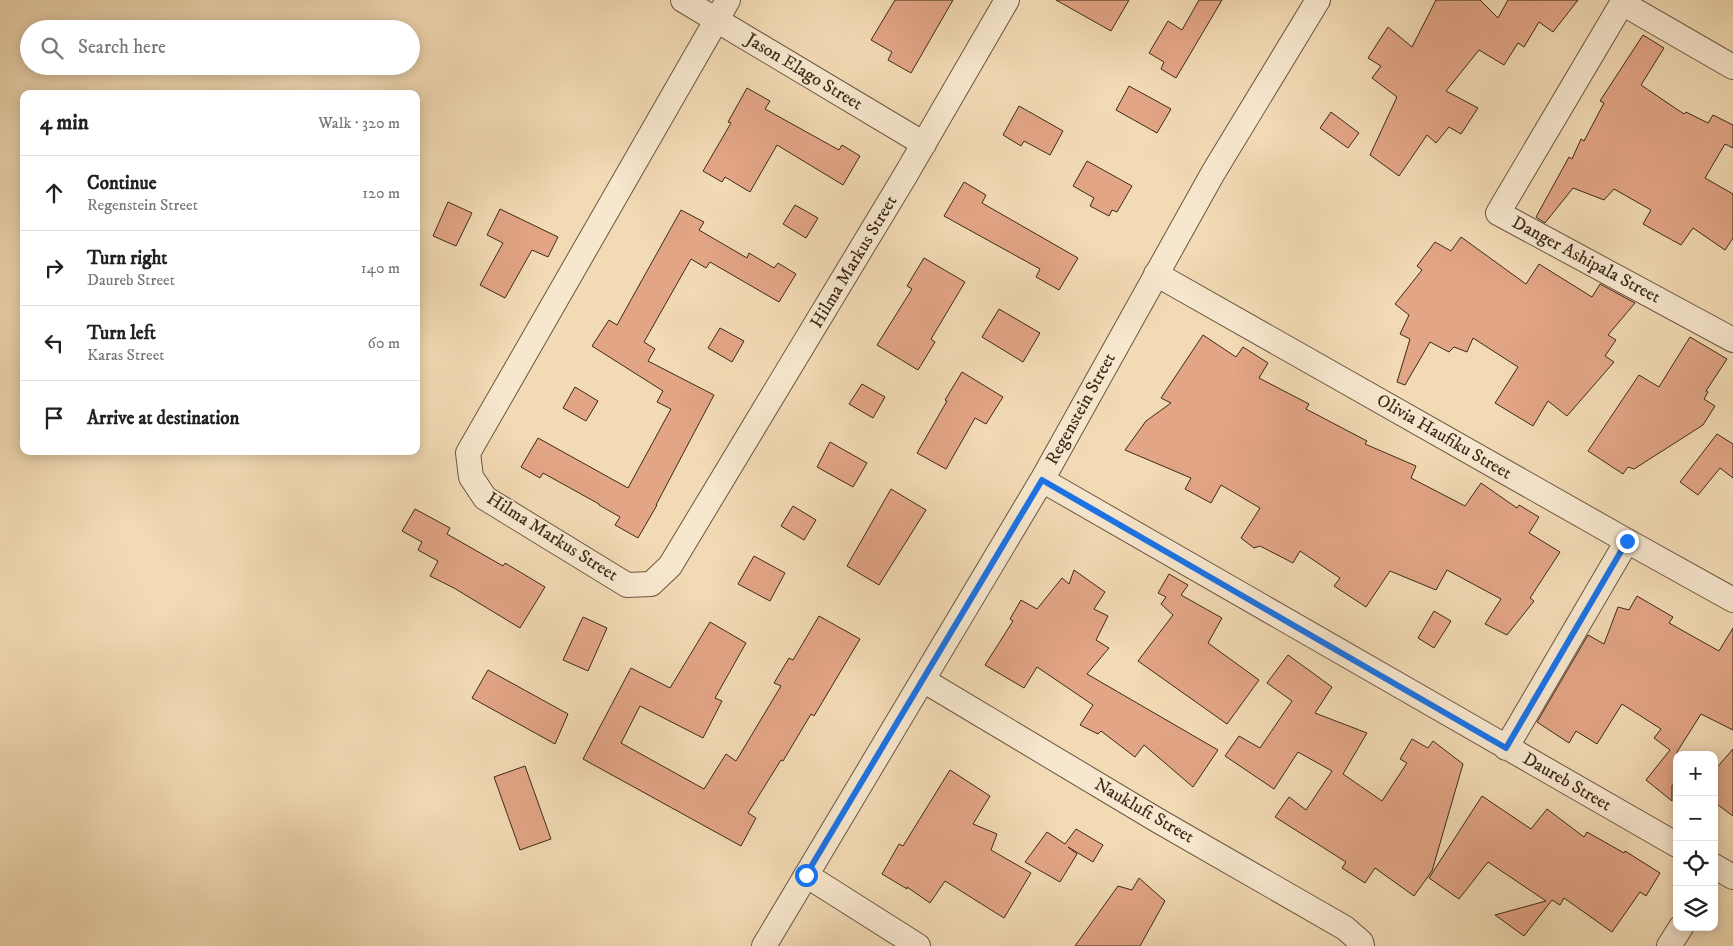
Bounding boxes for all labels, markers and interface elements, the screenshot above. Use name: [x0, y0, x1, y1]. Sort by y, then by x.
search box: [20, 20, 420, 75]
street label: Jason Elago Street: [740, 27, 867, 116]
icon: search: [38, 34, 66, 62]
text: Search here: [78, 36, 166, 59]
text: 4 min: [40, 110, 89, 136]
text: Walk · 320 m: [318, 113, 400, 133]
text: Continue: [87, 172, 157, 195]
icon: ahead: [40, 179, 68, 207]
text: 120 m: [362, 183, 400, 203]
street label: Hilma Markus Street: [806, 191, 902, 332]
text: Regenstein Street: [87, 195, 198, 215]
street label: Danger Ashipala Street: [1508, 212, 1664, 309]
text: Turn right: [87, 247, 167, 270]
icon: right: [40, 254, 68, 282]
text: 140 m: [361, 258, 400, 278]
text: Daureb Street: [87, 270, 175, 290]
text: Turn left: [87, 322, 156, 345]
icon: left: [40, 329, 68, 357]
text: 60 m: [368, 333, 400, 353]
text: Karas Street: [87, 345, 164, 365]
street label: Regenstein Street: [1041, 349, 1121, 469]
street label: Olivia Haufiku Street: [1373, 389, 1516, 485]
icon: arrive: [40, 404, 68, 432]
text: Arrive at destination: [87, 407, 239, 430]
street label: Hilma Markus Street: [482, 488, 622, 586]
route end: [1616, 530, 1639, 553]
street label: Daureb Street: [1519, 748, 1615, 816]
map controls: [1673, 751, 1718, 931]
button: +: [1673, 751, 1718, 796]
street label: Naukluft Street: [1090, 774, 1198, 849]
button: −: [1673, 796, 1718, 841]
button: locate: [1673, 841, 1718, 886]
route start: [795, 864, 818, 887]
button: layers: [1673, 886, 1718, 931]

